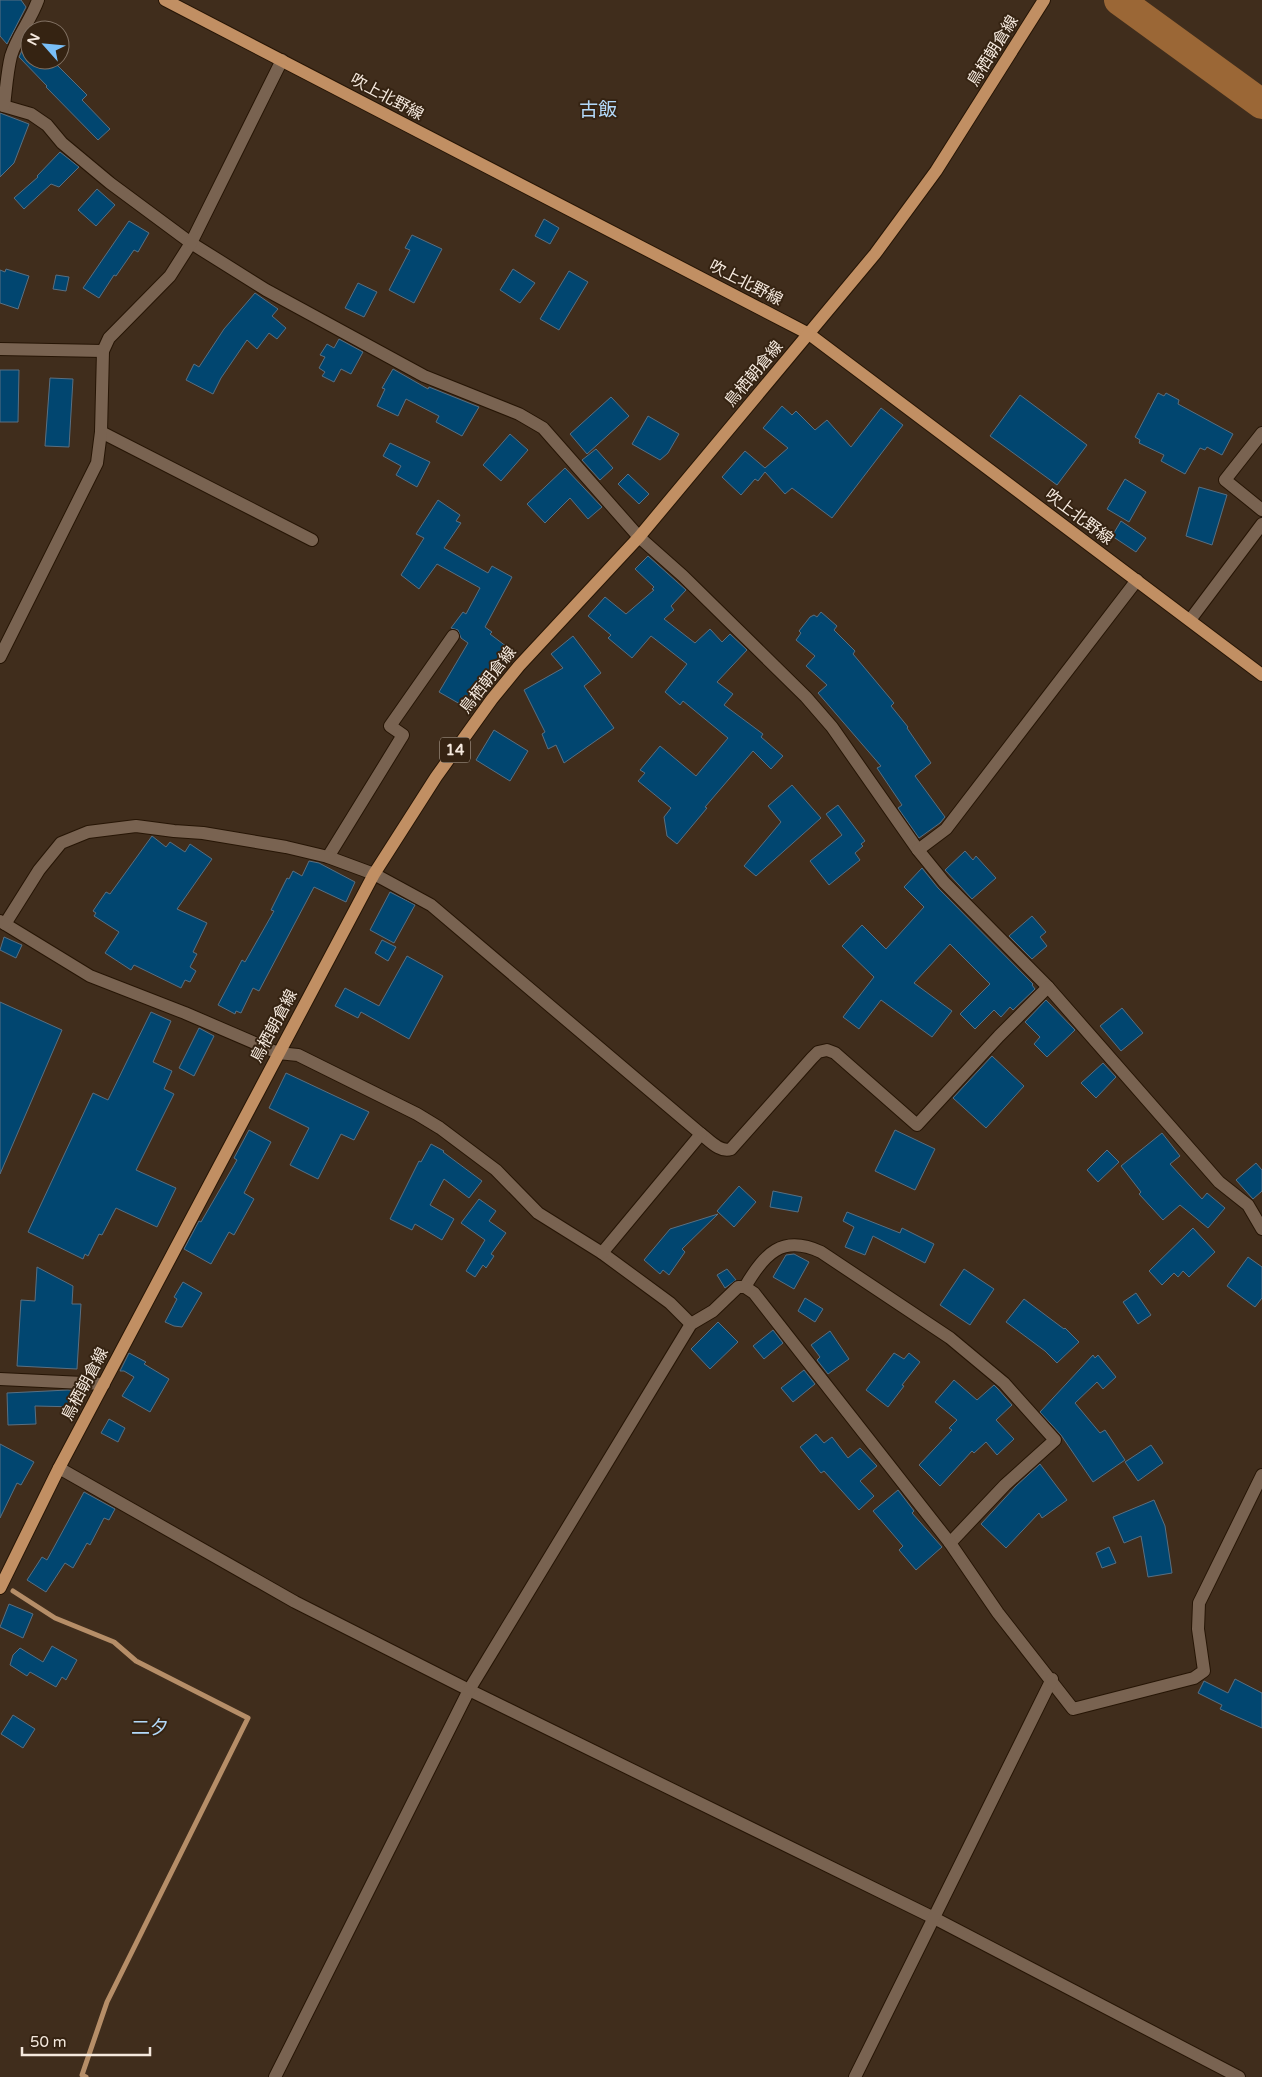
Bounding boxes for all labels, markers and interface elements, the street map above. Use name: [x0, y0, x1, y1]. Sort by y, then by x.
street label: 鳥栖朝倉線: [963, 12, 1023, 90]
north arrow: [20, 20, 70, 70]
text: N: [24, 30, 44, 48]
street label: 吹上北野線: [347, 69, 427, 125]
district label: 古飯: [579, 99, 617, 121]
street label: 吹上北野線: [706, 256, 786, 310]
street label: 鳥栖朝倉線: [721, 337, 787, 411]
street label: 吹上北野線: [1041, 485, 1117, 549]
street label: 鳥栖朝倉線: [455, 642, 521, 718]
road number: 14: [440, 738, 470, 762]
street label: 鳥栖朝倉線: [246, 986, 302, 1066]
street label: 鳥栖朝倉線: [57, 1344, 113, 1424]
district label: 二夕: [131, 1717, 169, 1739]
scale bar: [22, 2024, 150, 2056]
text: 50 m: [30, 2033, 67, 2051]

